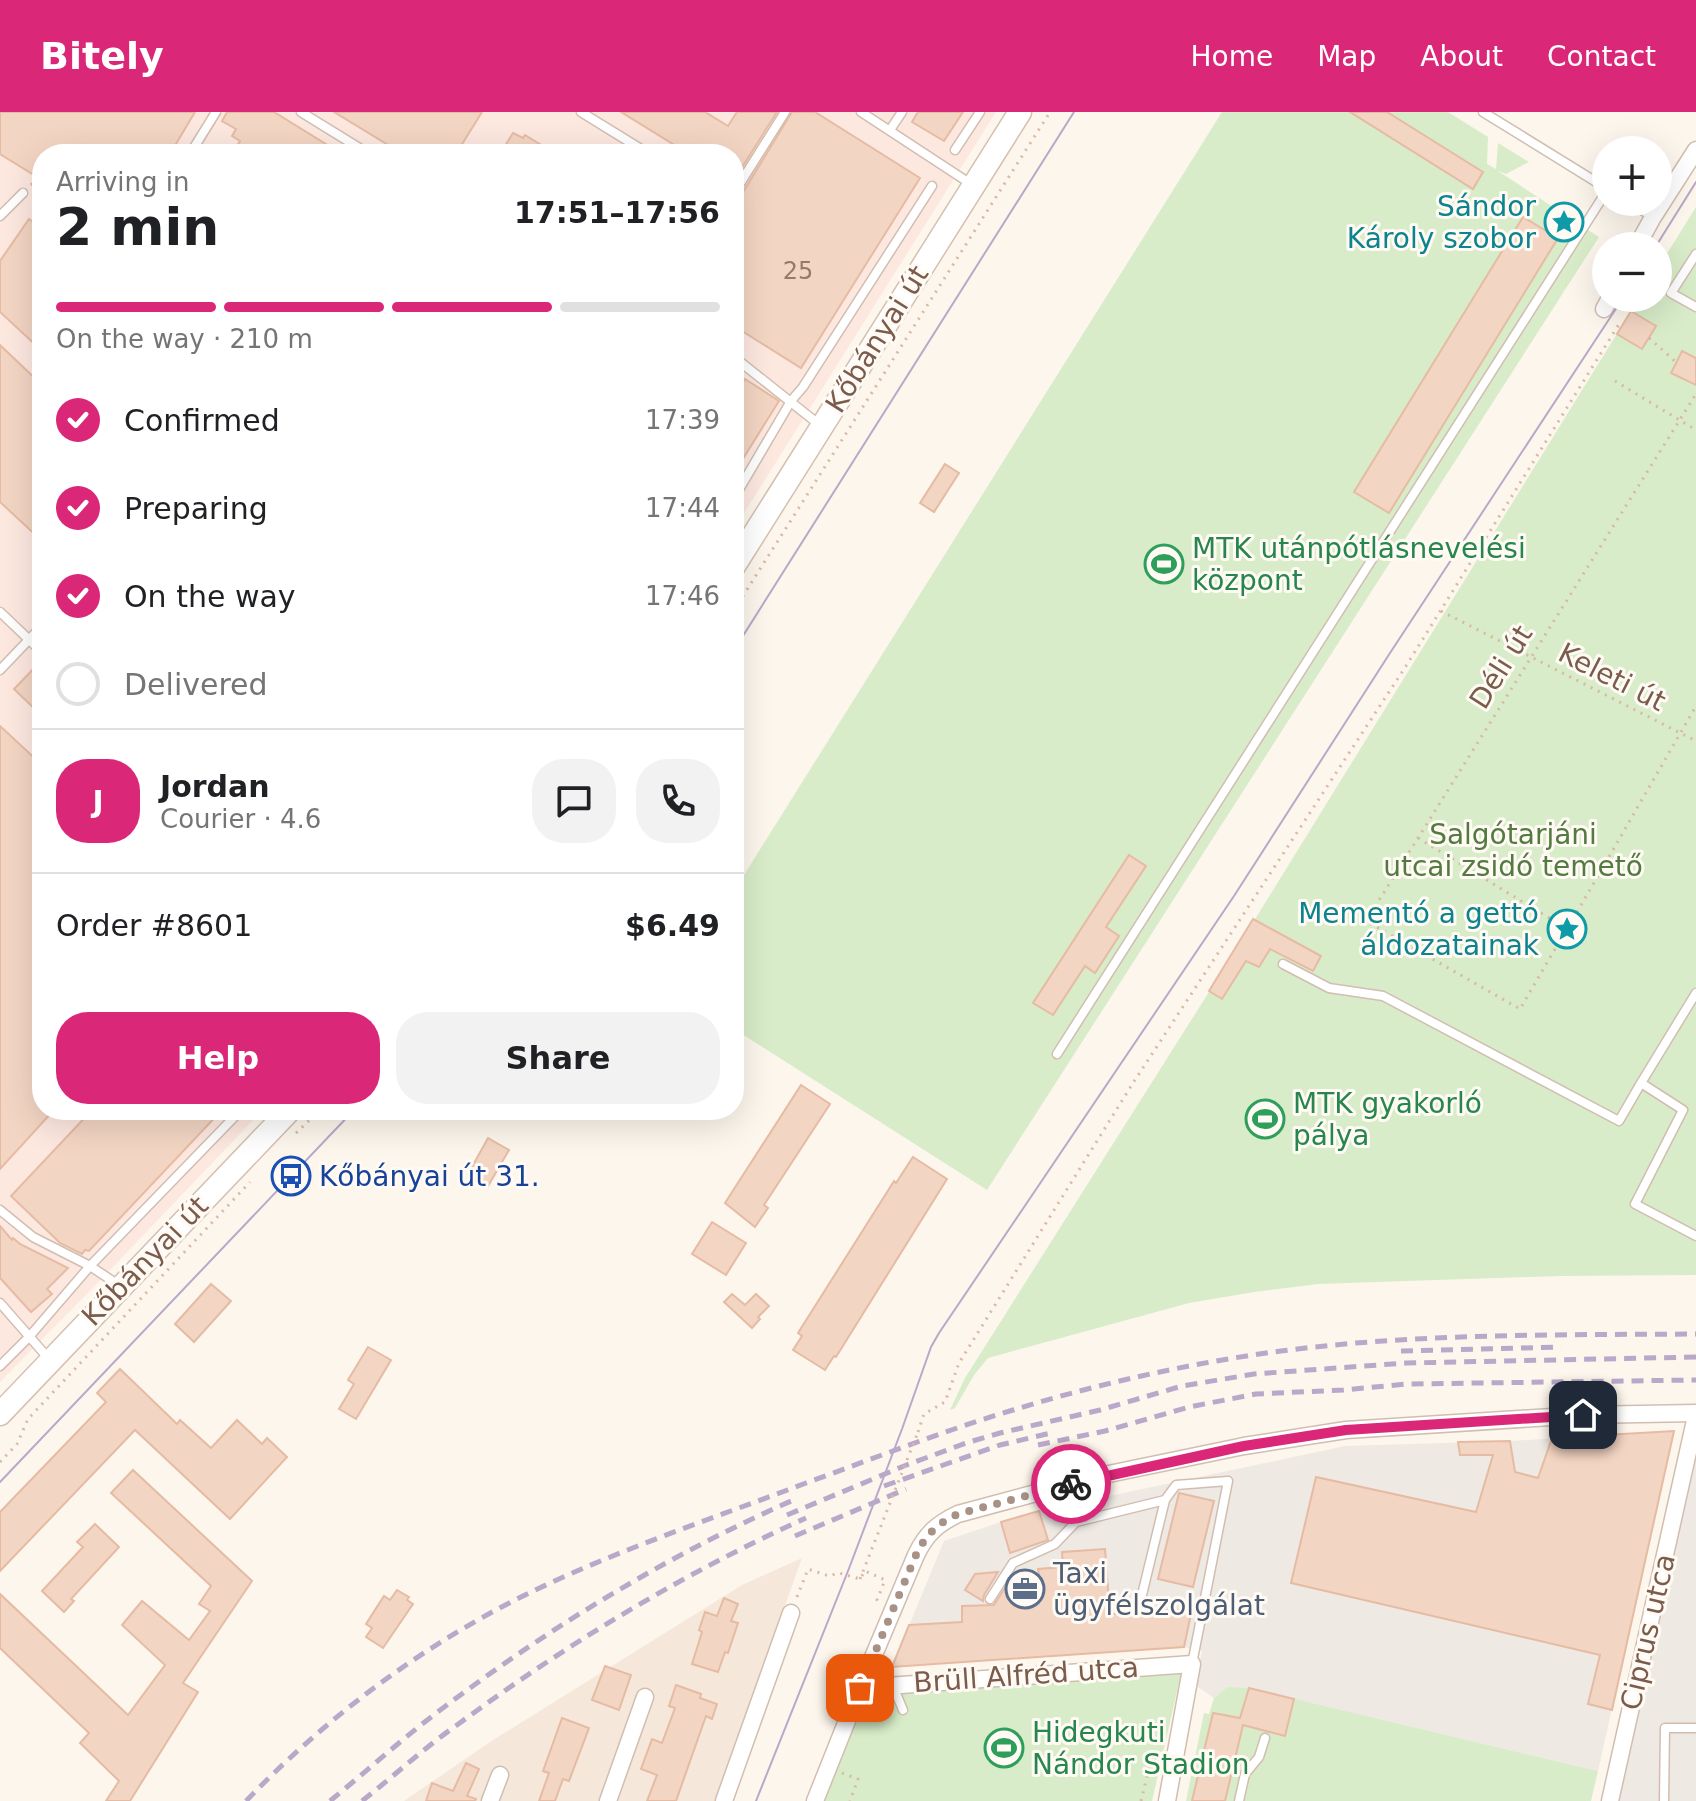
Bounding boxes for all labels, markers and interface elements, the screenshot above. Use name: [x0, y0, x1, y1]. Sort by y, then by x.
text: Bitely: [40, 34, 164, 78]
text: Home: [1190, 40, 1273, 73]
text: Map: [1317, 40, 1376, 73]
text: About: [1420, 40, 1503, 73]
text: Contact: [1547, 40, 1656, 73]
map controls: [1592, 136, 1672, 312]
button: +: [1592, 136, 1672, 216]
text: Arriving in: [56, 167, 190, 197]
place label: Sándor Károly szobor: [1347, 190, 1536, 255]
text: 17:51–17:56: [514, 195, 720, 230]
text: 2 min: [56, 197, 219, 257]
place icon: Sándor Károly szobor: [1543, 201, 1585, 243]
button: −: [1592, 232, 1672, 312]
house number: 25: [783, 257, 813, 285]
street label: Kőbányai út: [819, 259, 935, 419]
text: On the way · 210 m: [56, 324, 313, 354]
icon: check: [56, 398, 100, 442]
text: Confirmed: [124, 403, 280, 438]
text: 17:39: [645, 405, 720, 435]
icon: check: [56, 486, 100, 530]
text: Preparing: [124, 491, 268, 526]
text: 17:44: [645, 493, 720, 523]
place label: MTK utánpótlásnevelési központ: [1192, 532, 1526, 597]
sports icon: MTK utánpótlásnevelési központ: [1143, 543, 1185, 585]
icon: check: [56, 574, 100, 618]
text: On the way: [124, 579, 296, 614]
text: 17:46: [645, 581, 720, 611]
street label: Déli út: [1463, 619, 1539, 715]
street label: Keleti út: [1553, 636, 1671, 718]
text: Delivered: [124, 667, 268, 702]
button: chat: [532, 759, 616, 843]
button: phone: [636, 759, 720, 843]
text: Jordan: [160, 769, 270, 804]
text: J: [92, 784, 104, 819]
text: Courier · 4.6: [160, 804, 321, 834]
park label: Salgótarjáni utcai zsidó temető: [1383, 818, 1643, 883]
place label: Mementó a gettó áldozatainak: [1298, 897, 1540, 962]
text: Order #8601: [56, 908, 252, 943]
text: $6.49: [625, 908, 720, 943]
place icon: Mementó a gettó áldozatainak: [1546, 908, 1588, 950]
button: Help: [56, 1012, 380, 1104]
button: Share: [396, 1012, 720, 1104]
place label: MTK gyakorló pálya: [1293, 1087, 1482, 1152]
sports icon: MTK gyakorló pálya: [1244, 1098, 1286, 1140]
bus stop icon: Kőbányai út 31.: [270, 1155, 312, 1197]
place label: Kőbányai út 31.: [319, 1160, 540, 1193]
street label: Kőbányai út: [75, 1189, 215, 1333]
pin: [1549, 1381, 1617, 1449]
icon: home: [1561, 1393, 1605, 1437]
courier: [1031, 1444, 1111, 1524]
icon: bike: [1049, 1462, 1093, 1506]
street label: Ciprus utca: [1614, 1551, 1682, 1713]
place label: Taxi ügyfélszolgálat: [1052, 1557, 1265, 1622]
office icon: Taxi ügyfélszolgálat: [1004, 1568, 1046, 1610]
street label: Brüll Alfréd utca: [912, 1651, 1140, 1699]
pin: [826, 1654, 894, 1722]
icon: bag: [838, 1666, 882, 1710]
place label: Hidegkuti Nándor Stadion: [1032, 1716, 1250, 1781]
sports icon: Hidegkuti Nándor Stadion: [983, 1727, 1025, 1769]

